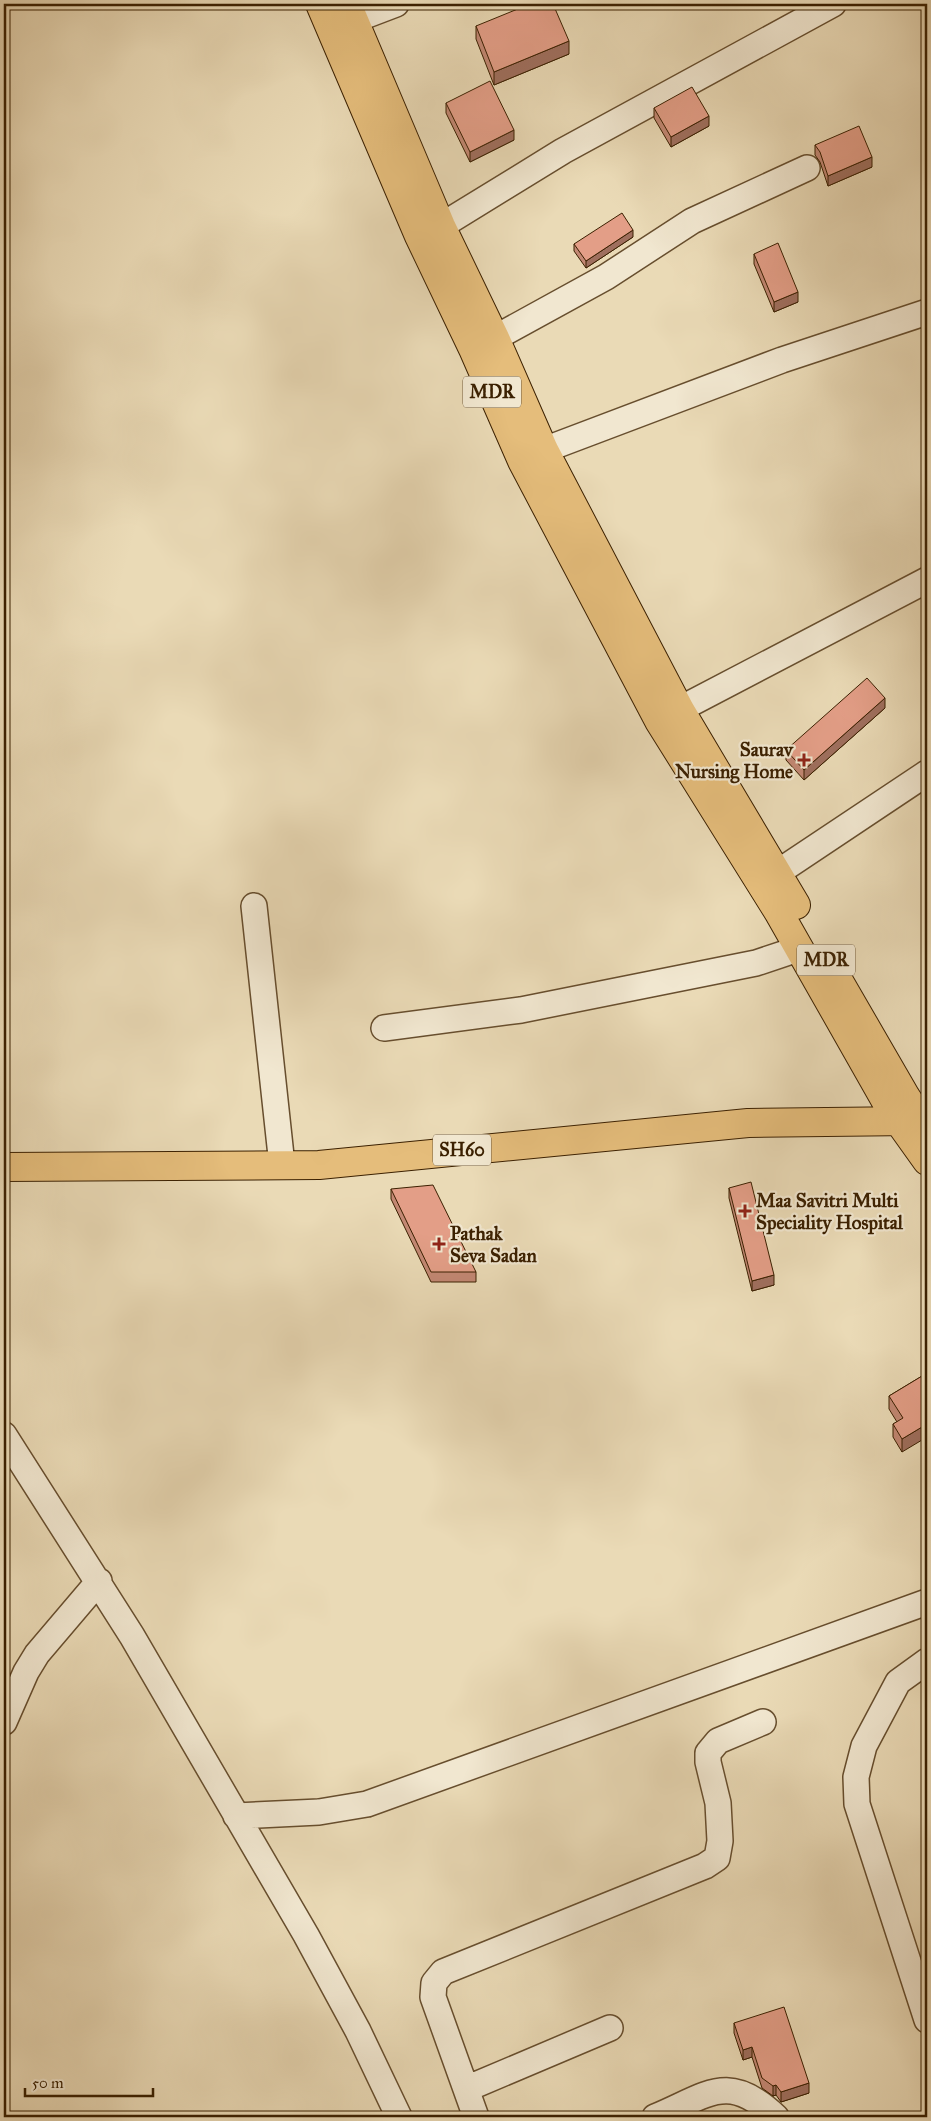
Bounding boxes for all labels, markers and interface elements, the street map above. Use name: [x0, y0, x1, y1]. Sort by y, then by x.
road number: MDR: [463, 377, 521, 408]
place label: Saurav Nursing Home: [675, 738, 794, 784]
marker: Saurav Nursing Home: [797, 753, 811, 767]
road number: MDR: [797, 944, 855, 976]
road number: SH60: [433, 1134, 491, 1166]
place label: Maa Savitri Multi Speciality Hospital: [756, 1189, 904, 1235]
marker: Maa Savitri Multi Speciality Hospital: [738, 1204, 752, 1218]
place label: Pathak Seva Sadan: [450, 1222, 537, 1267]
marker: Pathak Seva Sadan: [432, 1237, 446, 1251]
scale bar: [25, 2066, 152, 2098]
text: 50 m: [32, 2074, 64, 2092]

